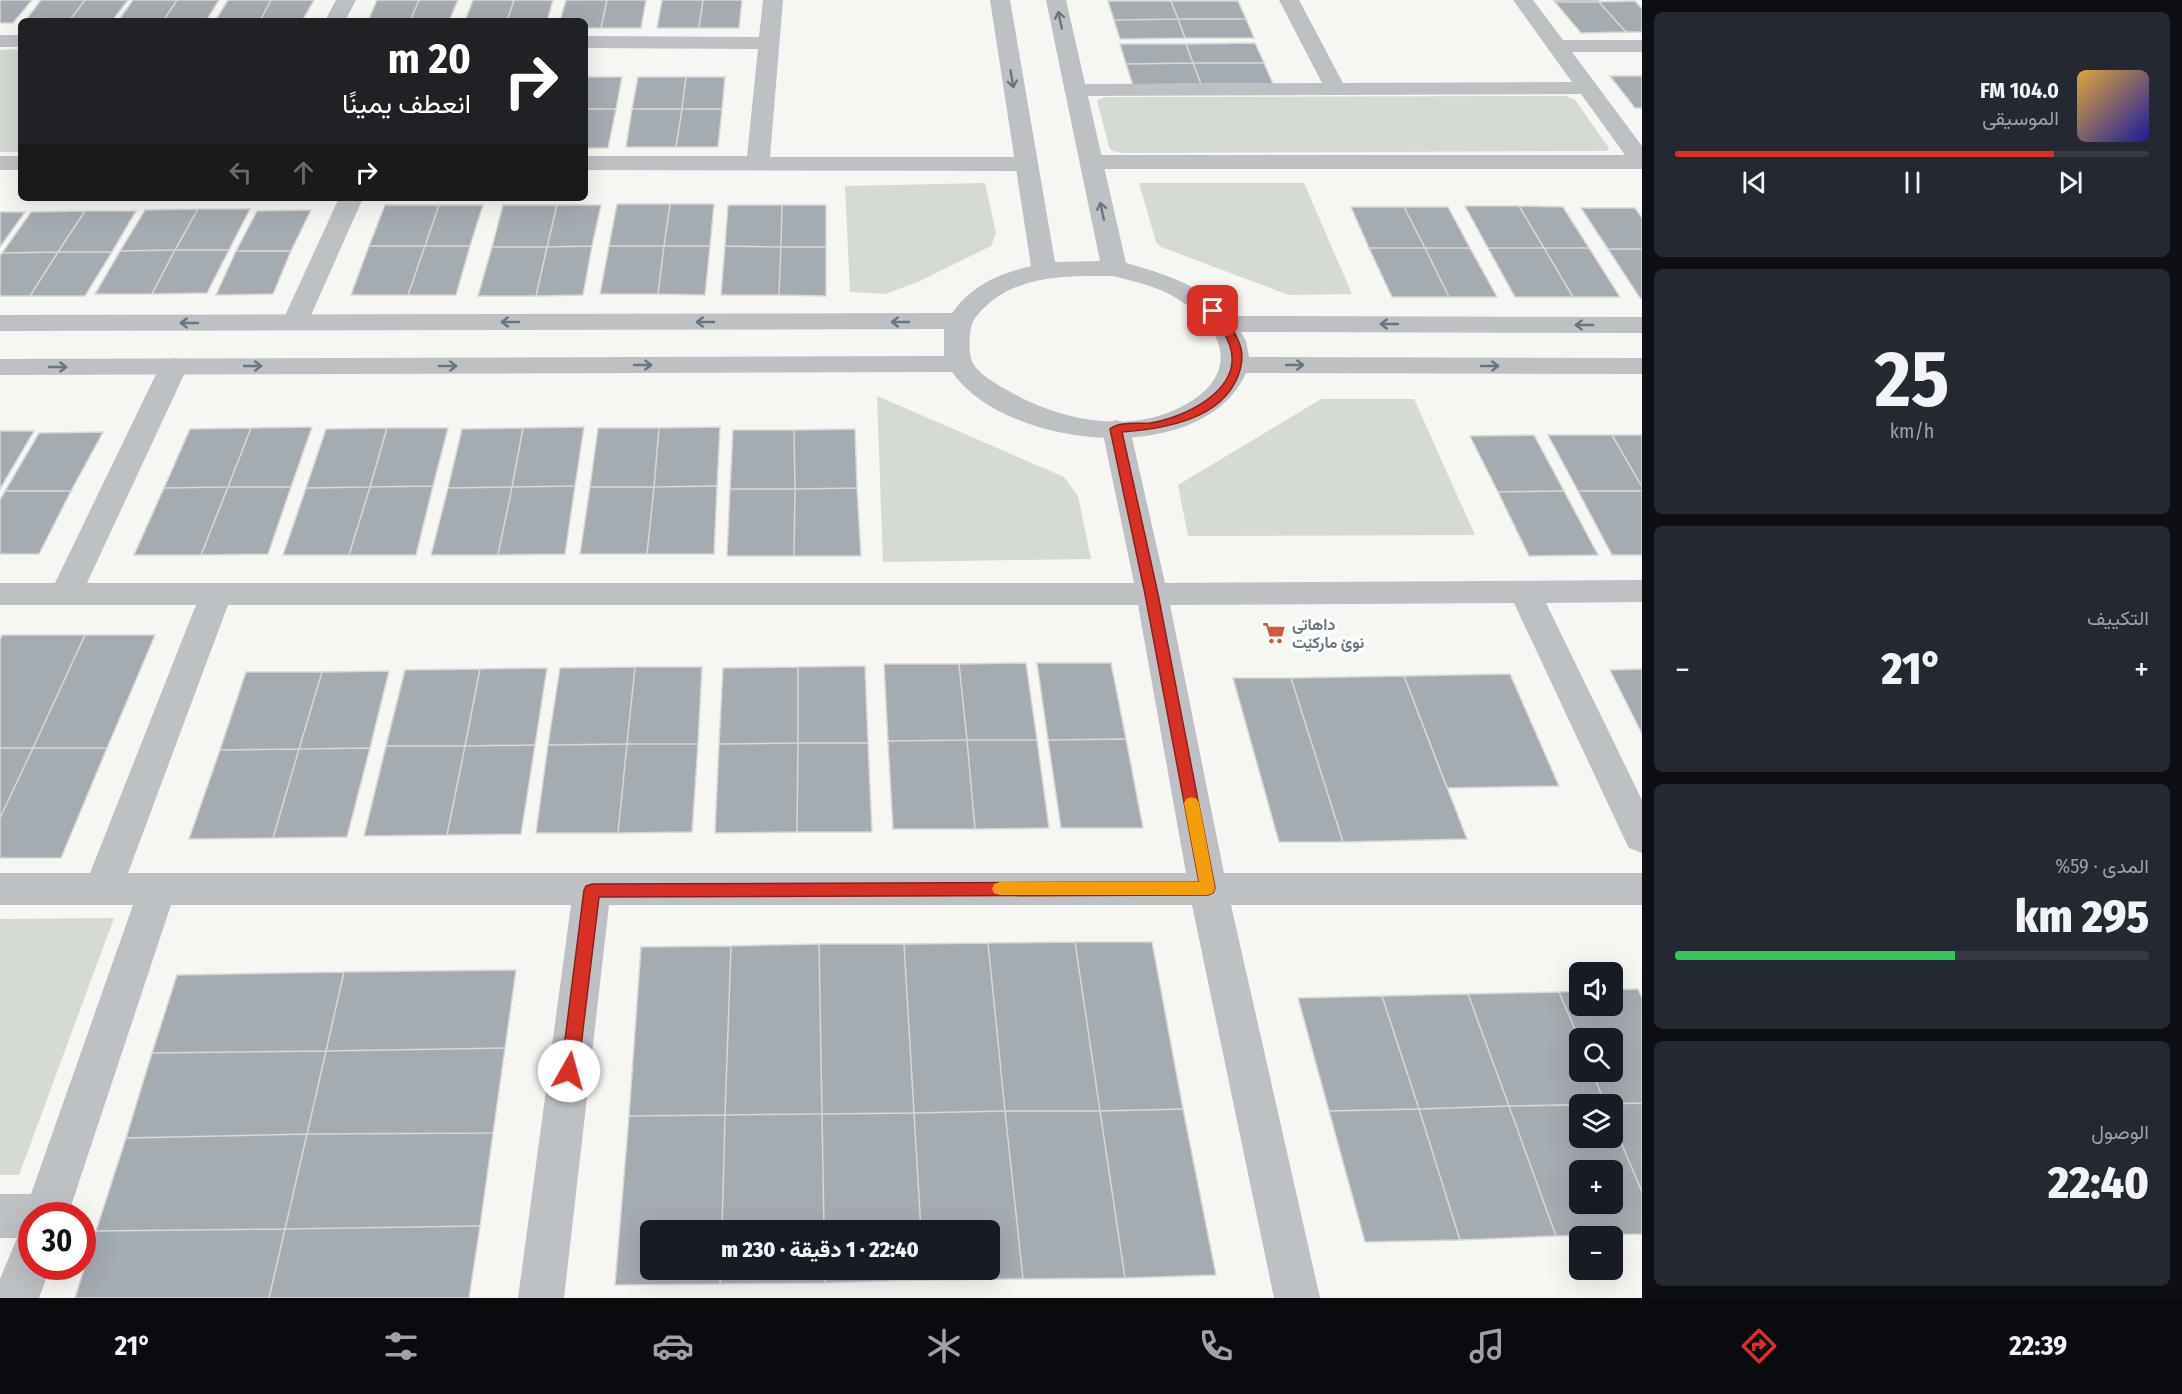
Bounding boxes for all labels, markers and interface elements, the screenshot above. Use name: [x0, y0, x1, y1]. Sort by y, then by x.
one-way arrow: [1054, 11, 1065, 30]
text: 20 m: [388, 34, 471, 84]
icon: right: [492, 42, 570, 120]
one-way arrow: [1007, 68, 1018, 88]
text: 104.0 FM: [1980, 77, 2059, 104]
text: انعطف يمينًا: [342, 88, 471, 120]
text: الموسيقى: [1982, 106, 2059, 130]
icon: left: [224, 156, 257, 189]
icon: ahead: [287, 156, 320, 189]
icon: right: [350, 156, 383, 189]
icon: previous: [1738, 166, 1771, 199]
icon: pause: [1896, 166, 1929, 199]
icon: next: [2054, 166, 2087, 199]
one-way arrow: [1095, 201, 1107, 220]
pin: [1187, 285, 1238, 336]
icon: arrive: [1196, 294, 1229, 327]
one-way arrow: [500, 316, 520, 328]
one-way arrow: [695, 316, 715, 328]
one-way arrow: [890, 316, 910, 327]
one-way arrow: [179, 317, 199, 329]
one-way arrow: [1379, 318, 1399, 330]
one-way arrow: [1574, 319, 1594, 331]
text: 25: [1875, 333, 1949, 427]
one-way arrow: [633, 359, 653, 371]
one-way arrow: [1285, 359, 1305, 371]
one-way arrow: [243, 360, 263, 372]
one-way arrow: [438, 360, 458, 372]
one-way arrow: [1480, 360, 1500, 372]
one-way arrow: [48, 361, 68, 373]
text: km/h: [1890, 419, 1934, 443]
text: التكييف: [2087, 606, 2149, 630]
place label: داهاتی نوێ مارکێت: [1292, 615, 1365, 653]
supermarket icon: داهاتی نوێ مارکێت: [1261, 620, 1287, 646]
text: 21°: [1881, 642, 1942, 696]
text: −: [1675, 650, 1690, 690]
text: +: [2134, 650, 2149, 690]
text: المدى · 59%: [2055, 854, 2149, 878]
text: 295 km: [2015, 890, 2149, 944]
map controls: [1569, 962, 1623, 1280]
button: sound: [1569, 962, 1623, 1016]
button: search: [1569, 1028, 1623, 1082]
position arrow: [537, 1039, 601, 1103]
button: layers: [1569, 1094, 1623, 1148]
text: الوصول: [2091, 1120, 2149, 1144]
text: 22:40: [2048, 1156, 2149, 1210]
button: +: [1569, 1160, 1623, 1214]
speed limit sign: 30: [18, 1202, 96, 1280]
button: −: [1569, 1226, 1623, 1280]
text: 22:40 · 1 دقيقة · 230 m: [721, 1236, 919, 1263]
icon: filters: [380, 1325, 422, 1367]
icon: car: [652, 1325, 694, 1367]
icon: climate: [923, 1325, 965, 1367]
icon: phone: [1195, 1325, 1237, 1367]
icon: music: [1466, 1325, 1508, 1367]
icon: directions: [1738, 1325, 1780, 1367]
text: 21°: [115, 1330, 151, 1362]
text: 22:39: [2009, 1330, 2067, 1362]

